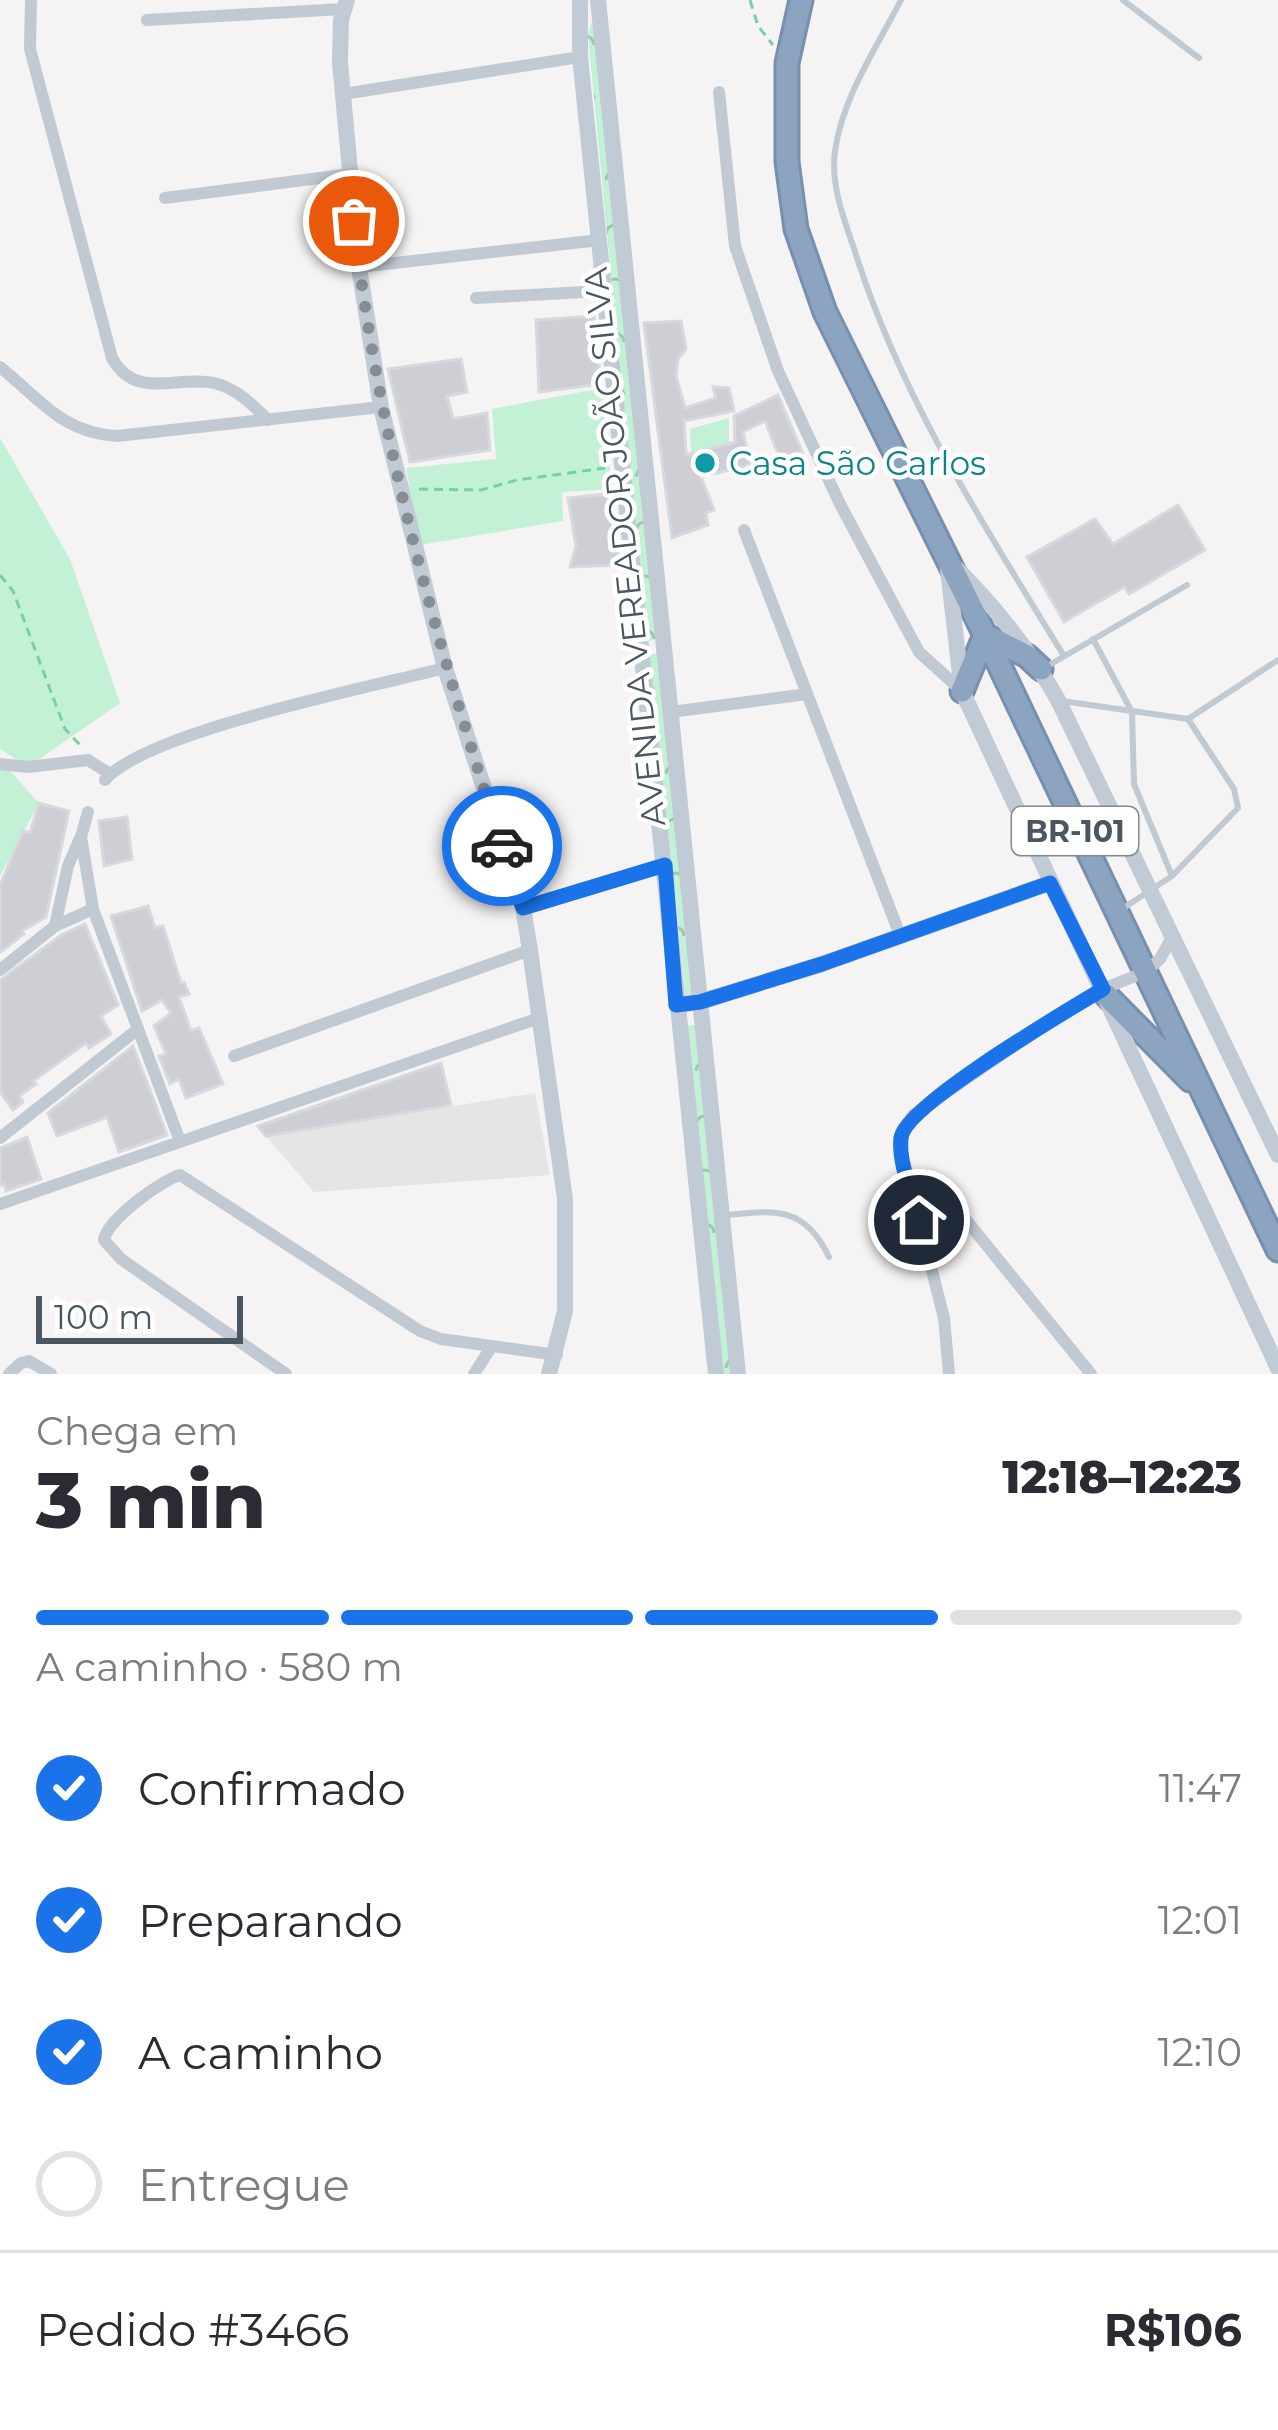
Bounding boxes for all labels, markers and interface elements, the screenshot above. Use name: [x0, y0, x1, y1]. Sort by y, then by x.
pin: [303, 170, 405, 272]
icon: bag: [321, 188, 387, 254]
street label: AVENIDA VEREADOR JOÃO SILVA: [575, 265, 673, 828]
place label: Casa São Carlos: [729, 443, 986, 483]
marker: Casa São Carlos: [692, 450, 718, 476]
courier: [442, 786, 562, 906]
road number: BR-101: [1012, 807, 1138, 855]
icon: car: [469, 813, 535, 879]
pin: [868, 1169, 970, 1271]
icon: home: [886, 1187, 952, 1253]
scale bar: [36, 1290, 243, 1343]
text: 100 m: [54, 1297, 153, 1337]
text: Chega em: [36, 1407, 238, 1455]
text: 12:18–12:23: [1002, 1449, 1242, 1504]
text: 3 min: [36, 1452, 266, 1548]
text: A caminho · 580 m: [36, 1643, 403, 1691]
icon: check: [36, 1755, 102, 1821]
text: Confirmado: [138, 1761, 406, 1816]
text: 11:47: [1159, 1764, 1242, 1812]
icon: check: [36, 1887, 102, 1953]
text: Preparando: [138, 1893, 403, 1948]
text: 12:01: [1158, 1896, 1242, 1944]
icon: check: [36, 2019, 102, 2085]
text: A caminho: [138, 2025, 383, 2080]
text: 12:10: [1158, 2028, 1242, 2076]
text: Entregue: [138, 2157, 350, 2212]
text: Pedido #3466: [36, 2302, 349, 2357]
text: R$106: [1104, 2302, 1242, 2357]

